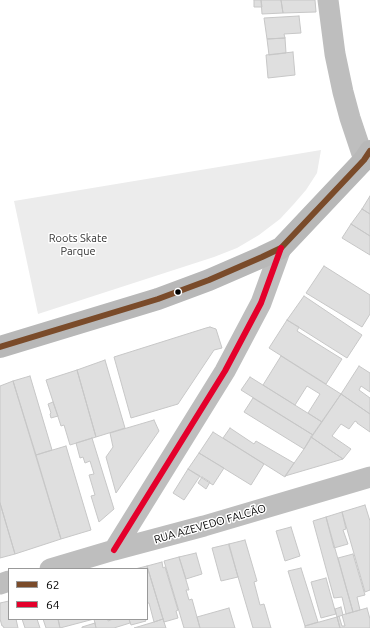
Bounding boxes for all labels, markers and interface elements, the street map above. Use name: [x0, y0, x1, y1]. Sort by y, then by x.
park label: Roots Skate Parque: [49, 231, 107, 257]
unlabelled marker: [173, 287, 183, 297]
street label: RUA AZEVEDO FALCÃO: [152, 502, 268, 546]
legend: [8, 568, 148, 620]
text: 62: [46, 578, 60, 591]
text: 64: [46, 598, 60, 611]

